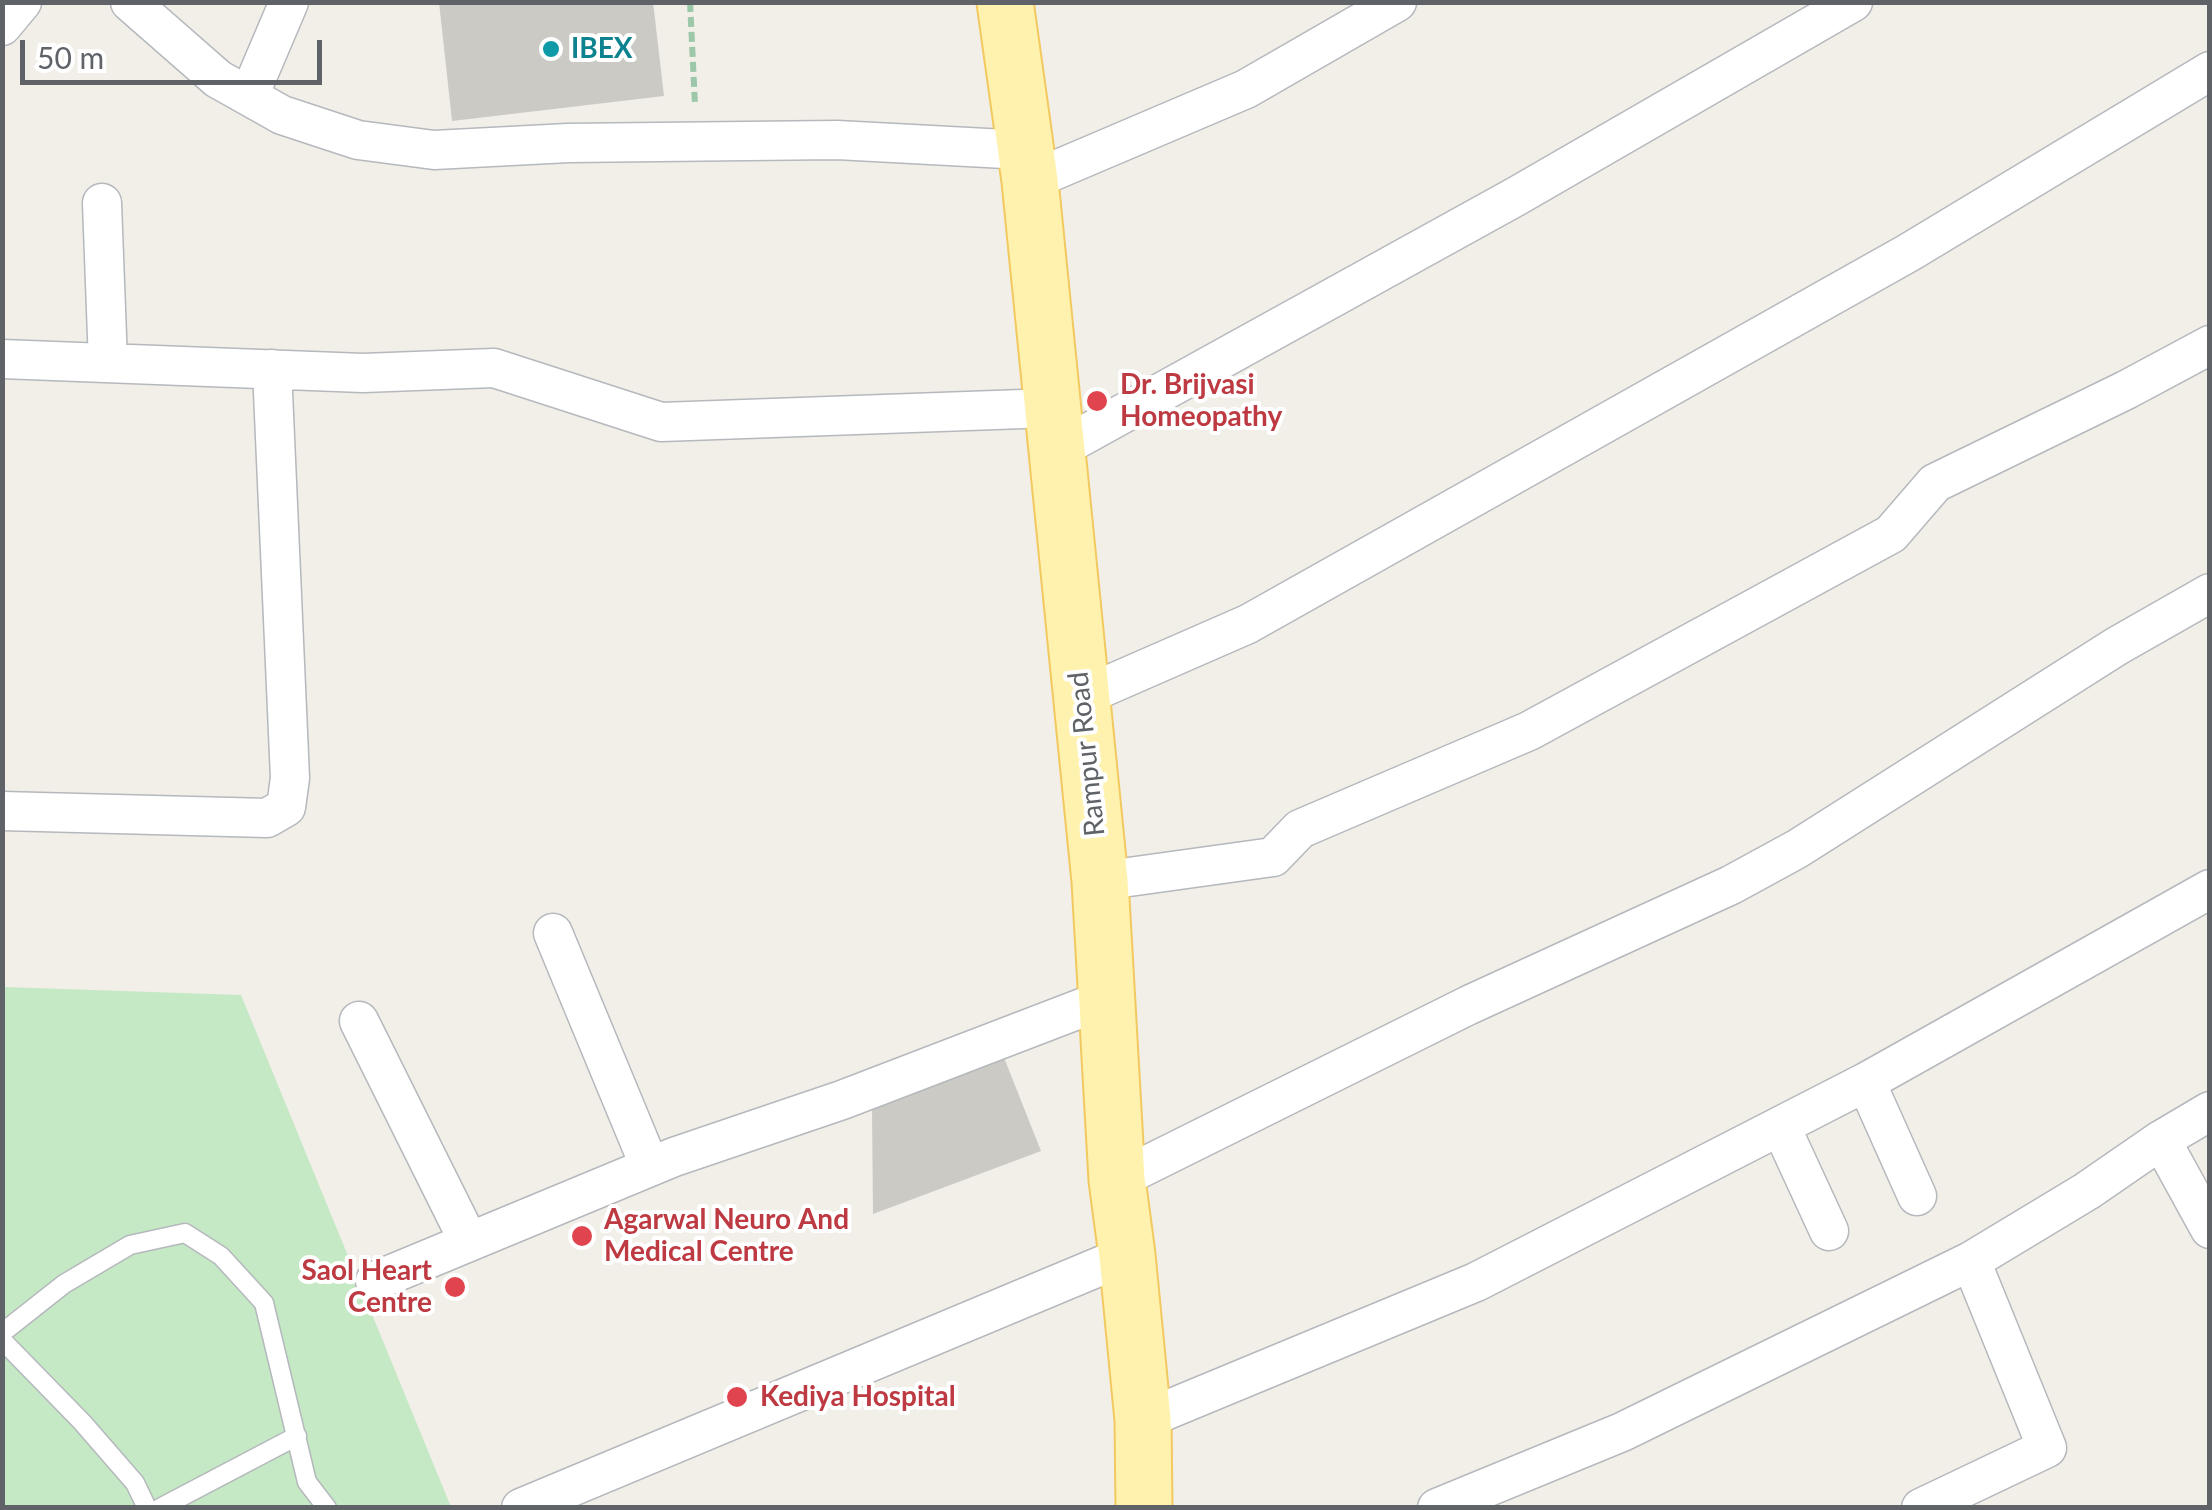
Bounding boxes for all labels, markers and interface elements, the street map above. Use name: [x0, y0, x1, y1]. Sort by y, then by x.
scale bar: [25, 20, 328, 82]
place label: IBEX: [571, 32, 633, 66]
marker: IBEX: [540, 38, 562, 60]
text: 50 m: [37, 39, 104, 75]
place label: Dr. Brijvasi Homeopathy: [1120, 368, 1282, 434]
marker: Dr. Brijvasi Homeopathy: [1084, 388, 1110, 414]
street label: Rampur Road: [1062, 670, 1112, 838]
place label: Agarwal Neuro And Medical Centre: [604, 1203, 849, 1269]
marker: Agarwal Neuro And Medical Centre: [569, 1223, 595, 1249]
place label: Saol Heart Centre: [302, 1254, 432, 1320]
marker: Saol Heart Centre: [442, 1274, 468, 1300]
place label: Kediya Hospital: [760, 1380, 956, 1414]
marker: Kediya Hospital: [724, 1384, 750, 1410]

